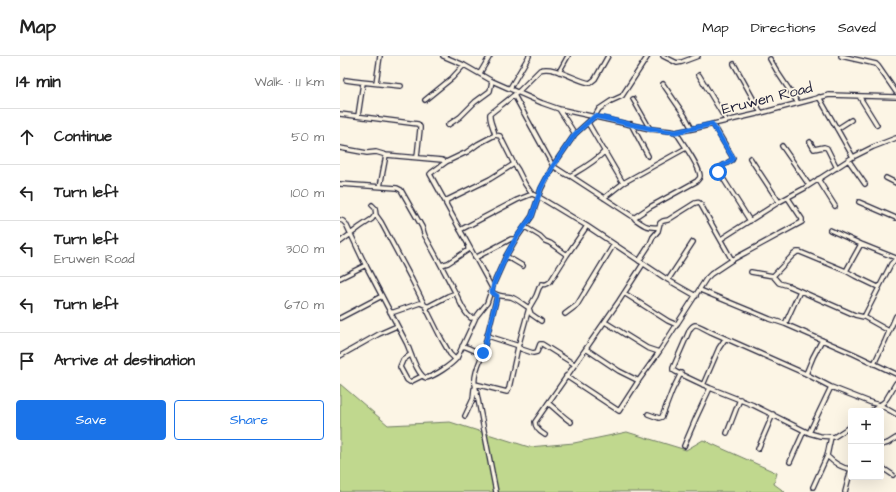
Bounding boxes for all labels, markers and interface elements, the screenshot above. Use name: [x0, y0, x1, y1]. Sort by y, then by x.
text: Map: [20, 14, 56, 41]
text: Map: [702, 18, 729, 38]
text: Directions: [751, 18, 816, 38]
text: Saved: [838, 18, 876, 38]
text: 14 min: [16, 70, 61, 94]
text: Walk · 1.1 km: [254, 73, 324, 91]
street label: Eruwen Road: [719, 77, 815, 120]
icon: ahead: [16, 126, 38, 148]
text: Continue: [54, 126, 112, 147]
text: 50 m: [291, 128, 324, 146]
route start: [709, 163, 727, 181]
icon: left: [16, 182, 38, 204]
text: Turn left: [54, 182, 118, 203]
text: 100 m: [291, 184, 324, 202]
text: Turn left: [54, 229, 118, 250]
icon: left: [16, 238, 38, 260]
text: 300 m: [286, 240, 324, 258]
text: Eruwen Road: [54, 250, 135, 268]
icon: left: [16, 294, 38, 316]
text: Turn left: [54, 294, 118, 315]
text: 670 m: [284, 296, 324, 314]
route end: [474, 344, 492, 362]
icon: arrive: [16, 350, 38, 372]
text: Arrive at destination: [54, 350, 195, 371]
button: Save: [16, 400, 166, 440]
button: Share: [174, 400, 324, 440]
map controls: [848, 408, 884, 480]
button: +: [848, 408, 884, 444]
button: −: [848, 444, 884, 480]

